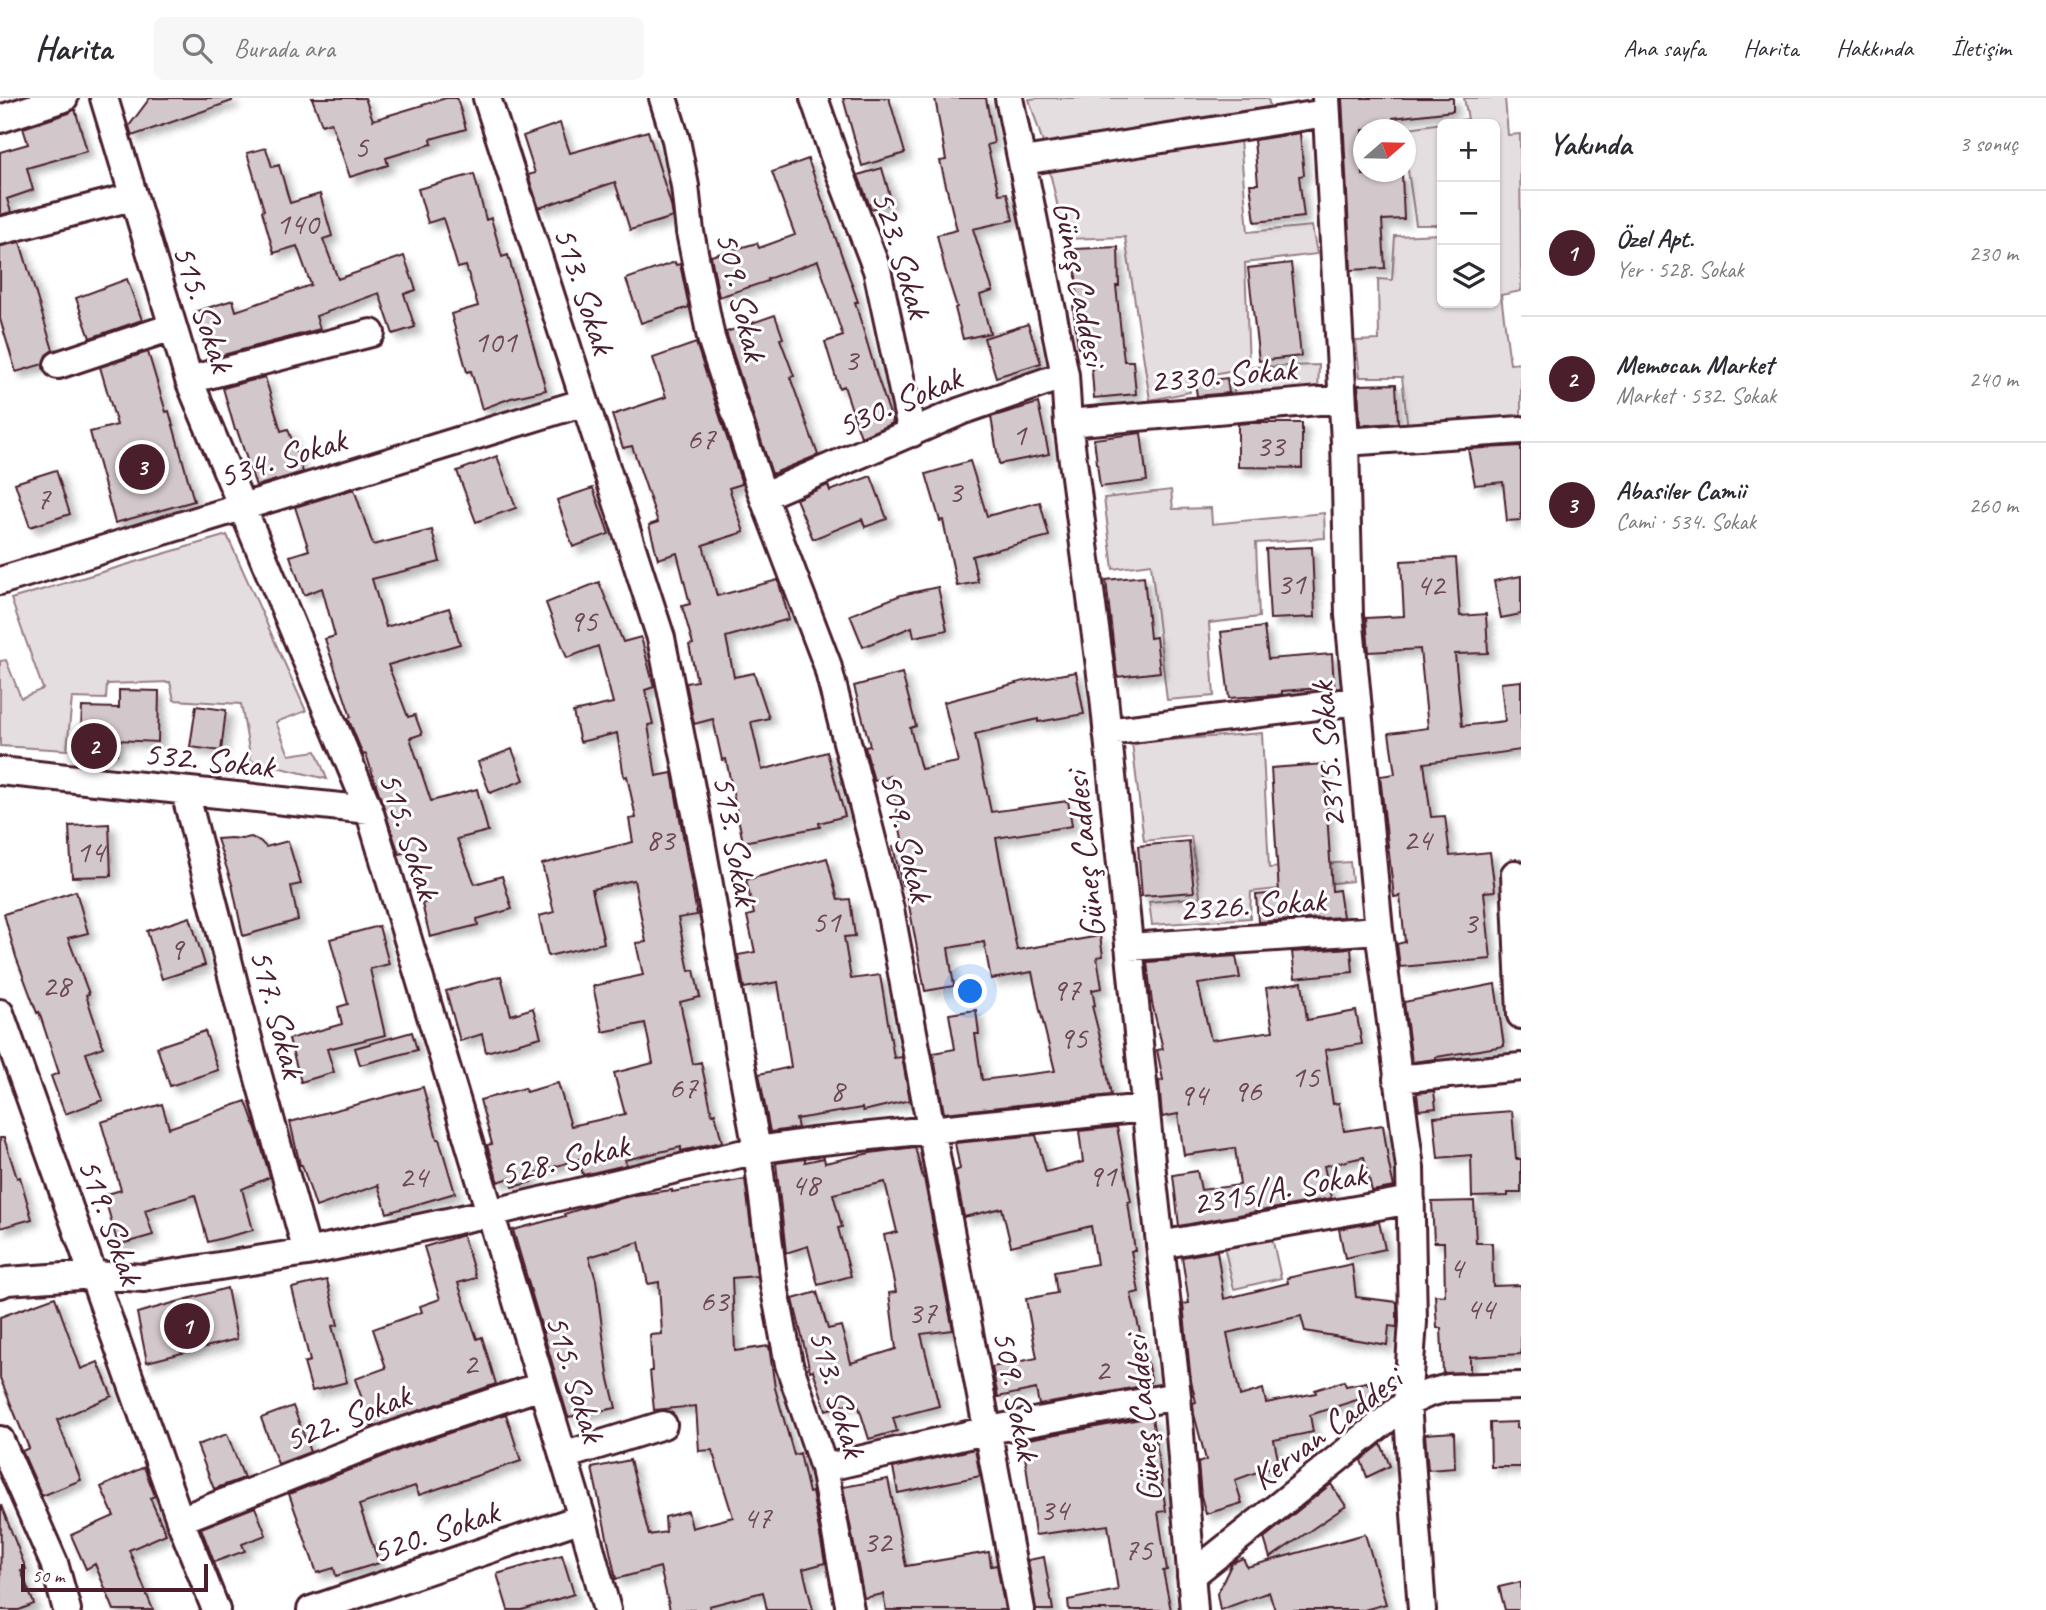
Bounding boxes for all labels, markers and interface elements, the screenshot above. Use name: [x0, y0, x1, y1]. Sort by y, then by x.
search box: [154, 17, 644, 80]
text: Harita: [35, 27, 112, 69]
icon: search: [178, 29, 216, 67]
text: Burada ara: [234, 32, 335, 65]
text: Ana sayfa: [1624, 33, 1705, 63]
text: Harita: [1743, 33, 1798, 63]
text: Hakkında: [1836, 33, 1913, 63]
text: İletişim: [1951, 33, 2011, 63]
north arrow: [1353, 119, 1416, 182]
map controls: [1437, 119, 1500, 308]
button: +: [1437, 119, 1500, 182]
text: Yakında: [1549, 125, 1631, 163]
house number: 5: [354, 126, 370, 167]
text: 3 sonuç: [1959, 129, 2018, 158]
button: −: [1437, 182, 1500, 245]
street label: 523. Sokak: [861, 185, 943, 326]
street label: Güneş Caddesi: [1043, 197, 1119, 374]
house number: 140: [275, 203, 321, 244]
street label: 513. Sokak: [543, 221, 627, 362]
text: Özel Apt.: [1616, 222, 1694, 255]
street label: 509. Sokak: [705, 227, 779, 367]
street label: 515. Sokak: [162, 239, 246, 380]
text: 1: [1567, 239, 1577, 268]
text: 230 m: [1969, 239, 2018, 268]
button: layers: [1437, 245, 1500, 308]
text: Yer · 528. Sokak: [1616, 255, 1744, 284]
house number: 101: [473, 321, 518, 362]
house number: 3: [844, 339, 861, 380]
street label: 2330. Sokak: [1148, 345, 1300, 403]
text: Memocan Market: [1616, 348, 1773, 381]
street label: 530. Sokak: [830, 354, 970, 448]
text: 2: [1567, 365, 1577, 394]
text: 240 m: [1969, 365, 2018, 394]
text: Market · 532. Sokak: [1616, 381, 1776, 410]
house number: 1: [1012, 414, 1028, 455]
street label: 534. Sokak: [213, 416, 354, 498]
house number: 67: [687, 418, 717, 459]
house number: 33: [1256, 425, 1287, 466]
pin: 3: [119, 441, 165, 493]
house number: 3: [948, 471, 965, 512]
text: Abasiler Camii: [1616, 474, 1745, 507]
house number: 7: [36, 478, 52, 519]
text: 3: [1567, 491, 1577, 520]
text: 260 m: [1969, 491, 2018, 520]
text: Cami · 534. Sokak: [1616, 507, 1756, 536]
house number: 31: [1277, 563, 1307, 604]
house number: 42: [1416, 564, 1447, 605]
house number: 95: [569, 600, 599, 641]
street label: 2315. Sokak: [1298, 678, 1356, 830]
pin: 2: [71, 720, 117, 772]
street label: 532. Sokak: [141, 730, 279, 789]
street label: Güneş Caddesi: [1053, 765, 1116, 940]
street label: 515. Sokak: [368, 766, 452, 907]
street label: 509. Sokak: [869, 768, 945, 908]
street label: 513. Sokak: [702, 772, 769, 911]
house number: 83: [646, 819, 677, 860]
house number: 24: [1403, 819, 1435, 860]
house number: 14: [76, 831, 108, 872]
street label: 2326. Sokak: [1177, 877, 1329, 932]
house number: 51: [812, 901, 842, 942]
house number: 3: [1463, 902, 1480, 943]
house number: 9: [169, 928, 186, 969]
street label: 517. Sokak: [239, 944, 317, 1084]
house number: 28: [42, 965, 73, 1006]
house number: 97: [1052, 969, 1082, 1010]
your location: [953, 974, 987, 1008]
house number: 95: [1059, 1017, 1089, 1058]
house number: 15: [1291, 1056, 1321, 1097]
house number: 67: [669, 1067, 699, 1108]
house number: 8: [830, 1070, 847, 1111]
house number: 96: [1233, 1070, 1263, 1111]
house number: 94: [1179, 1074, 1211, 1115]
street label: 528. Sokak: [495, 1122, 635, 1196]
street label: 2315/A. Sokak: [1188, 1151, 1372, 1226]
street label: 519. Sokak: [67, 1152, 155, 1293]
house number: 91: [1088, 1155, 1118, 1196]
house number: 24: [399, 1156, 431, 1197]
house number: 48: [791, 1164, 822, 1205]
house number: 4: [1449, 1247, 1467, 1288]
house number: 63: [700, 1280, 731, 1321]
house number: 44: [1466, 1288, 1498, 1329]
house number: 37: [908, 1292, 938, 1333]
pin: 1: [164, 1300, 210, 1352]
street label: 515. Sokak: [535, 1309, 617, 1450]
street label: 513. Sokak: [798, 1324, 878, 1465]
street label: 509. Sokak: [982, 1326, 1052, 1466]
street label: Güneş Caddesi: [1112, 1330, 1172, 1504]
house number: 2: [463, 1343, 480, 1384]
house number: 2: [1095, 1349, 1112, 1390]
street label: Kervan Caddesi: [1242, 1354, 1415, 1500]
street label: 522. Sokak: [278, 1372, 419, 1462]
street label: 520. Sokak: [366, 1488, 507, 1574]
house number: 34: [1040, 1489, 1072, 1530]
house number: 47: [743, 1497, 773, 1538]
house number: 32: [863, 1521, 894, 1562]
house number: 75: [1124, 1529, 1154, 1570]
scale bar: [21, 1561, 208, 1593]
text: 50 m: [32, 1564, 64, 1588]

